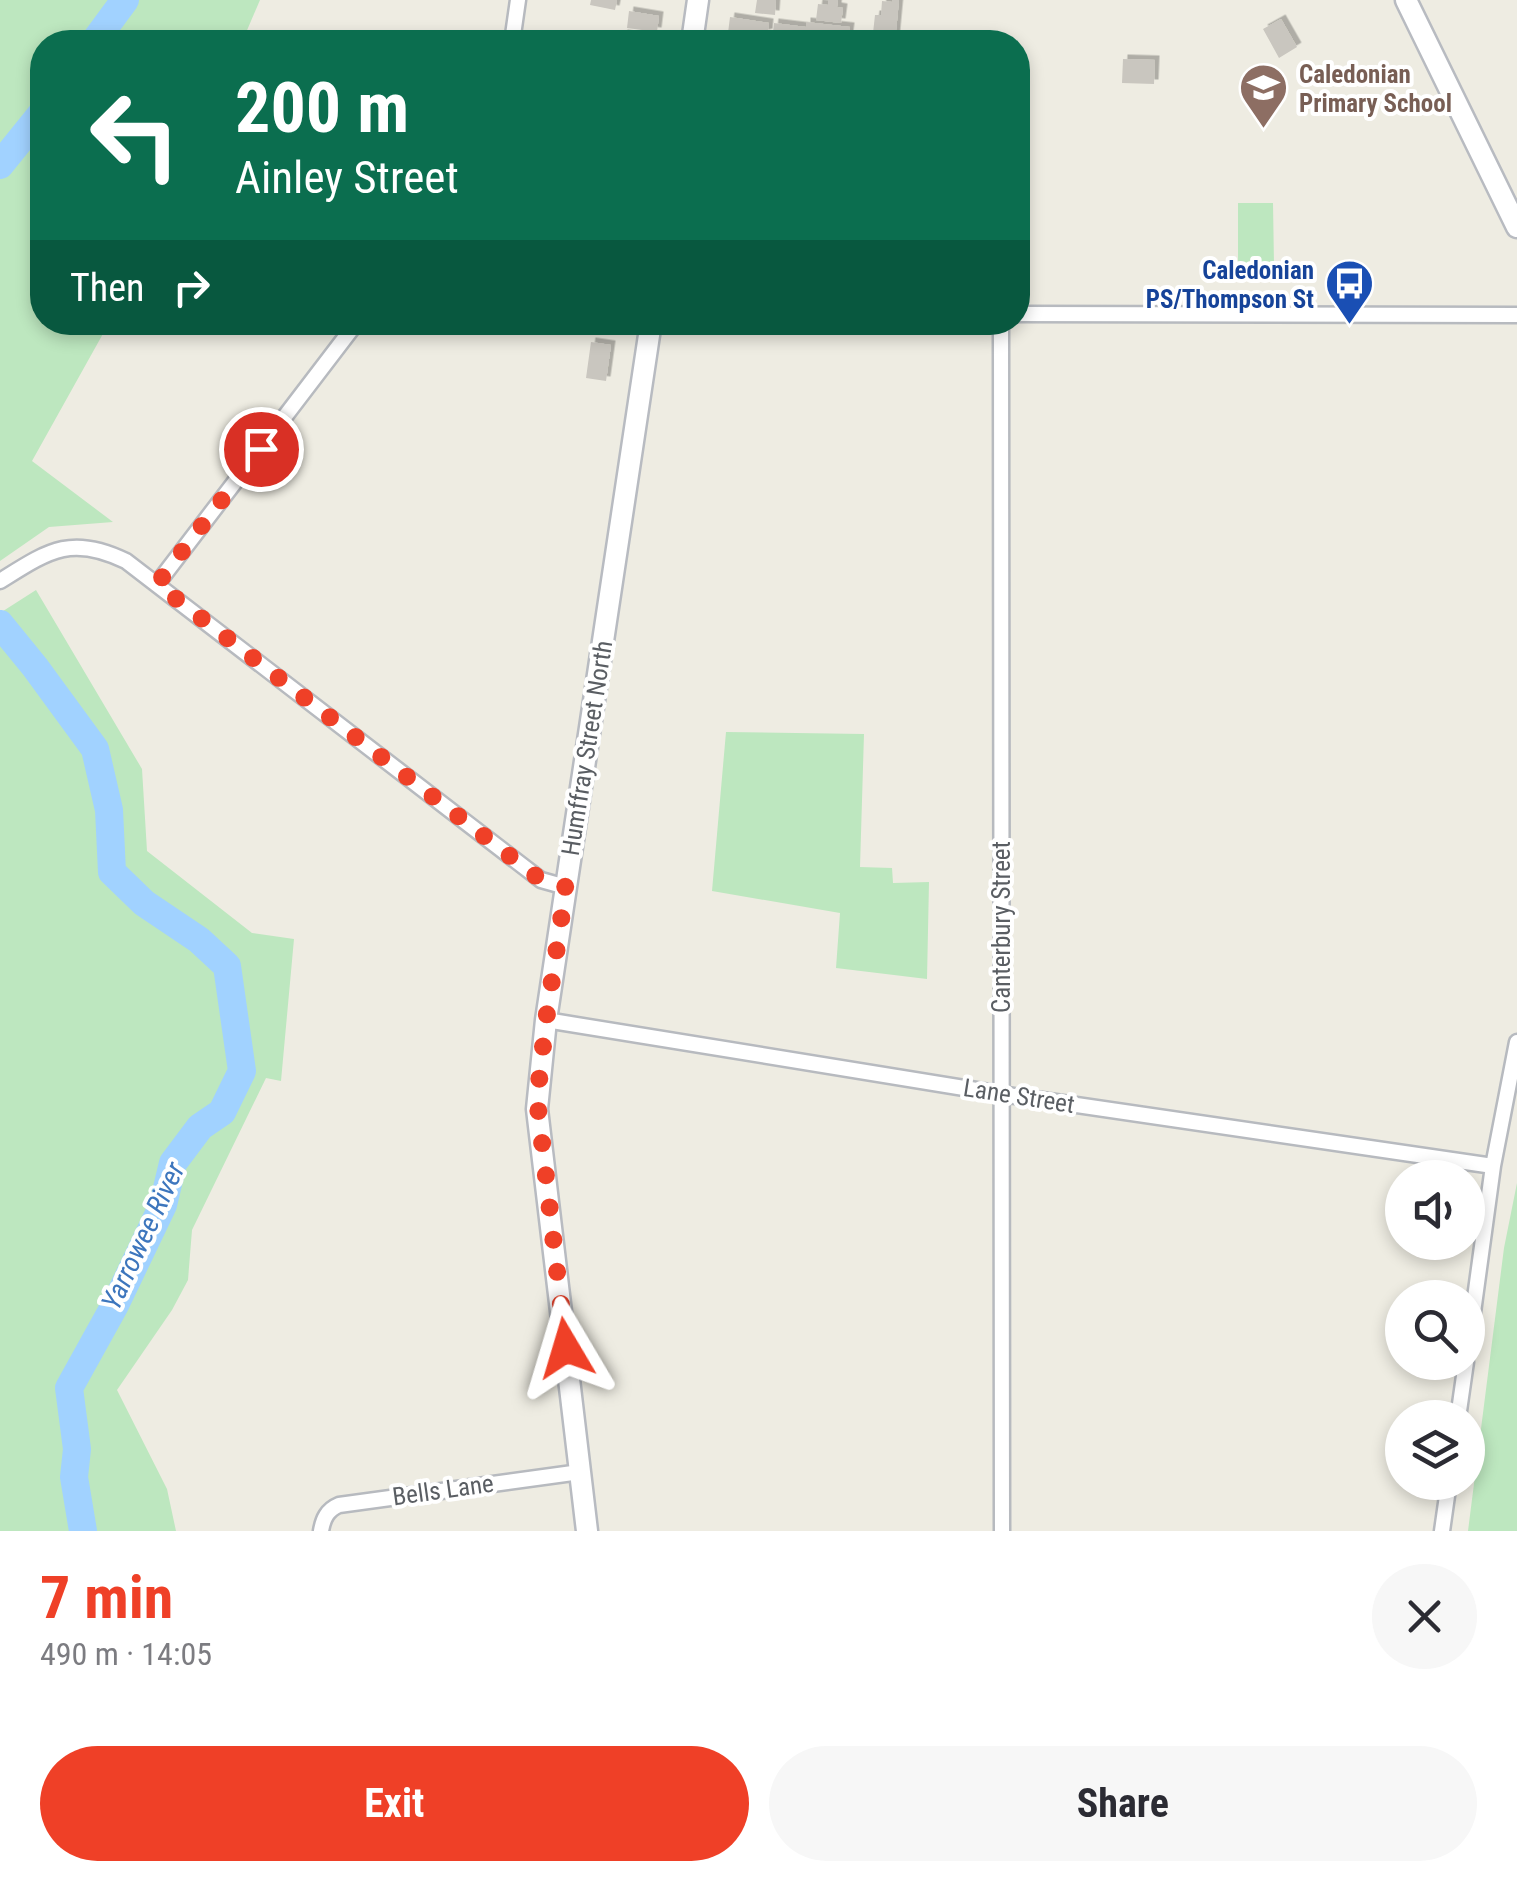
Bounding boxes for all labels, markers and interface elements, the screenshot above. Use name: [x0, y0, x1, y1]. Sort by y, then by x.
place label: Caledonian Primary School: [1299, 60, 1452, 118]
school or university icon: Caledonian Primary School: [1238, 62, 1290, 130]
text: 200 m: [235, 67, 409, 149]
icon: left: [70, 70, 200, 200]
text: Ainley Street: [235, 151, 459, 204]
place label: Caledonian PS/Thompson St: [1146, 256, 1314, 314]
bus stop icon: Caledonian PS/Thompson St: [1323, 258, 1375, 326]
icon: right: [164, 260, 219, 315]
text: Then: [70, 266, 144, 310]
pin: [219, 407, 304, 492]
icon: arrive: [234, 422, 289, 477]
street label: Humffray Street North: [556, 638, 618, 858]
street label: Canterbury Street: [987, 841, 1016, 1013]
street label: Lane Street: [961, 1073, 1077, 1119]
water label: Yarrowee River: [95, 1156, 192, 1315]
map controls: [1385, 1160, 1485, 1500]
button: sound: [1385, 1160, 1485, 1260]
button: search: [1385, 1280, 1485, 1380]
position arrow: [514, 1296, 618, 1400]
button: layers: [1385, 1400, 1485, 1500]
street label: Bells Lane: [391, 1469, 495, 1511]
text: 7 min: [40, 1562, 173, 1633]
button: close: [1372, 1564, 1477, 1669]
text: 490 m · 14:05: [40, 1635, 212, 1673]
button: Exit: [40, 1746, 749, 1861]
button: Share: [769, 1746, 1477, 1861]

